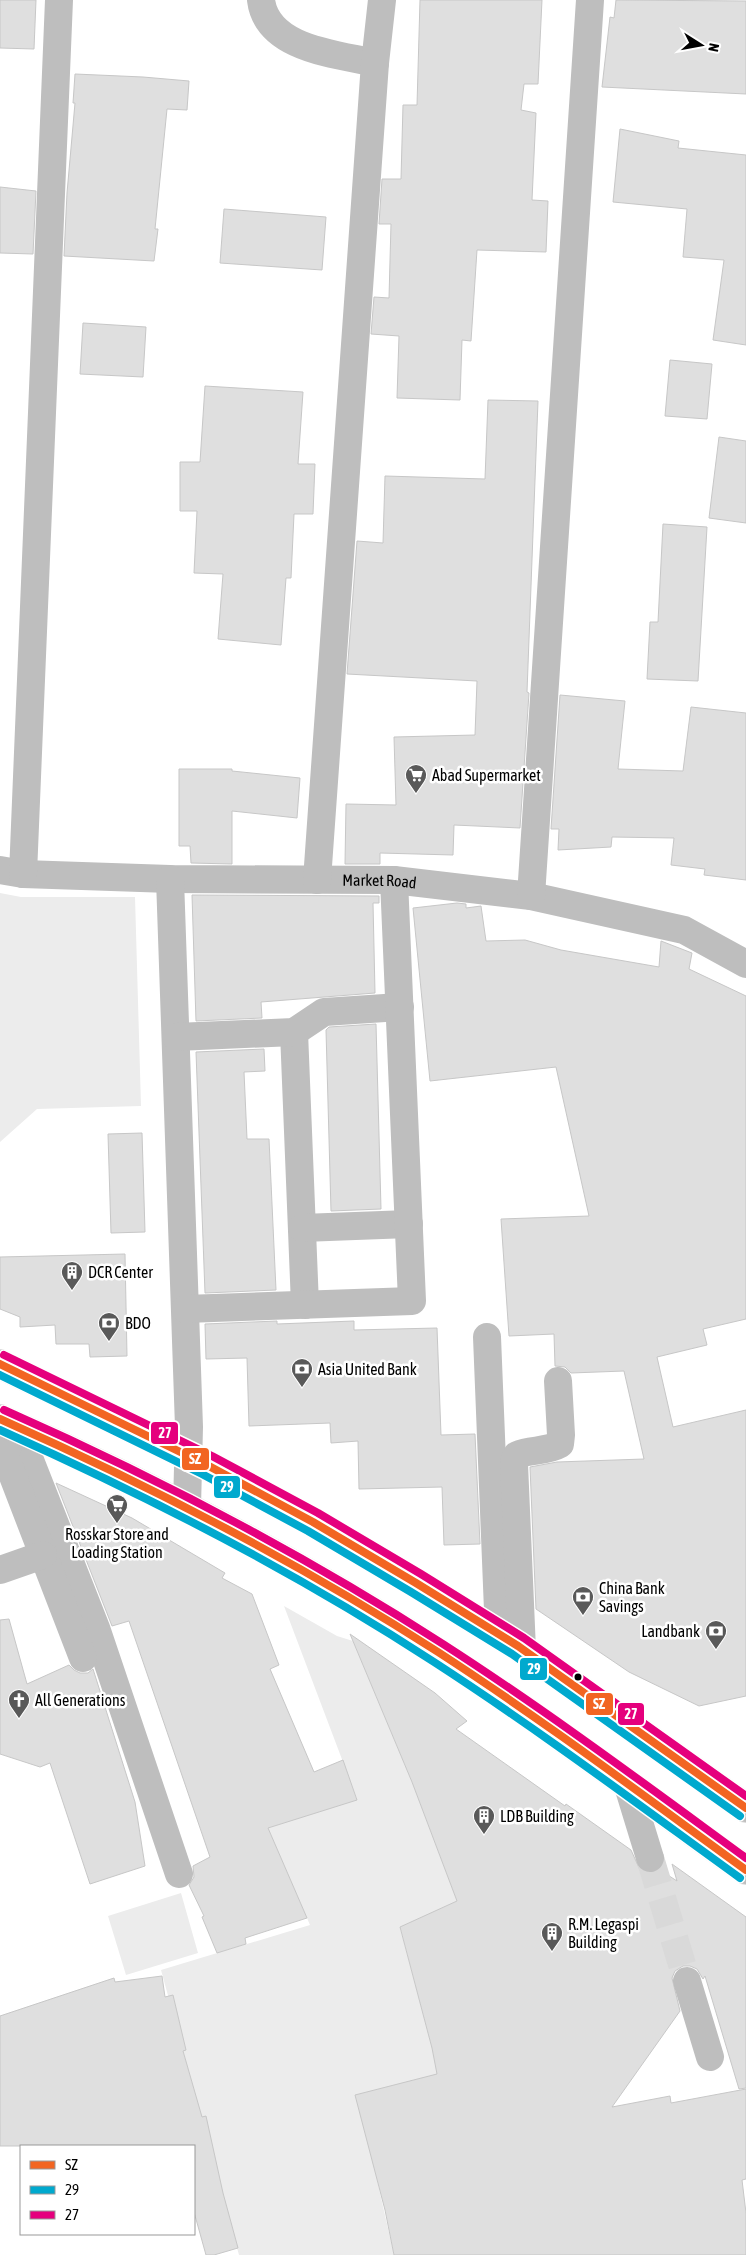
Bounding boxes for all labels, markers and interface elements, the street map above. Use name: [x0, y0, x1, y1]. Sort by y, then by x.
north arrow: [676, 20, 726, 70]
text: N: [705, 42, 722, 53]
supermarket icon: Abad Supermarket: [404, 763, 428, 794]
place label: Abad Supermarket: [432, 766, 541, 785]
street label: Market Road: [342, 871, 418, 892]
building icon: DCR Center: [60, 1260, 84, 1291]
place label: DCR Center: [88, 1263, 153, 1281]
bank icon: BDO: [97, 1311, 121, 1342]
place label: BDO: [125, 1314, 151, 1332]
bank icon: Asia United Bank: [290, 1357, 314, 1388]
place label: Asia United Bank: [318, 1360, 417, 1378]
line badge: 27: [150, 1421, 179, 1445]
text: 27: [158, 1425, 172, 1441]
line badge: SZ: [181, 1447, 210, 1471]
text: SZ: [189, 1451, 202, 1467]
line badge: 29: [213, 1475, 241, 1499]
text: 29: [220, 1479, 234, 1495]
supermarket icon: Rosskar Store and Loading Station: [105, 1493, 129, 1524]
place label: Rosskar Store and Loading Station: [65, 1525, 169, 1562]
place label: China Bank Savings: [599, 1579, 665, 1616]
bank icon: China Bank Savings: [571, 1585, 595, 1616]
bank icon: Landbank: [704, 1619, 728, 1650]
place label: Landbank: [641, 1622, 700, 1640]
line badge: 29: [519, 1657, 548, 1681]
text: 29: [527, 1661, 541, 1677]
unlabelled marker: [573, 1672, 583, 1682]
church icon: All Generations: [7, 1688, 31, 1719]
place label: All Generations: [35, 1691, 126, 1709]
line badge: SZ: [585, 1692, 614, 1716]
text: SZ: [593, 1696, 606, 1712]
line badge: 27: [617, 1702, 645, 1726]
text: 27: [624, 1706, 638, 1722]
building icon: LDB Building: [472, 1804, 496, 1835]
place label: LDB Building: [500, 1807, 574, 1826]
place label: R.M. Legaspi Building: [568, 1915, 639, 1952]
building icon: R.M. Legaspi Building: [540, 1921, 564, 1952]
legend: [20, 2145, 195, 2235]
text: SZ: [65, 2156, 78, 2173]
text: 29: [65, 2181, 79, 2198]
text: 27: [65, 2206, 79, 2223]

